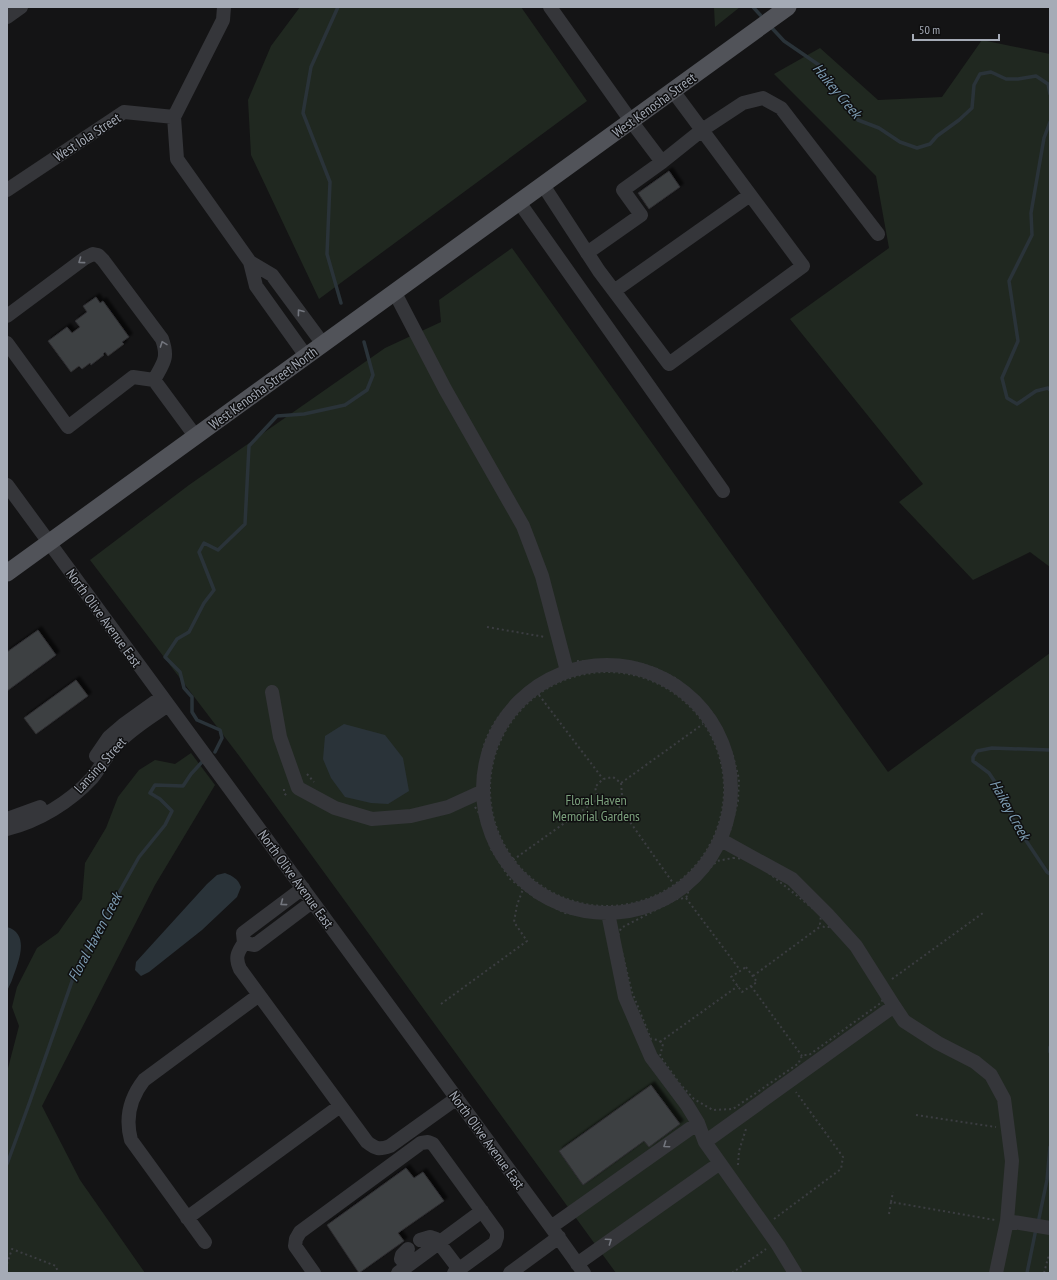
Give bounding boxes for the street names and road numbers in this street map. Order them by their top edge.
street label: West Kenosha Street [609,69,699,141]
street label: West Iola Street [50,109,124,165]
street label: West Kenosha Street North [205,343,321,433]
street label: North Olive Avenue East [62,565,146,671]
street label: Lansing Street [70,733,130,797]
street label: North Olive Avenue East [254,826,338,932]
street label: North Olive Avenue East [445,1087,529,1193]

